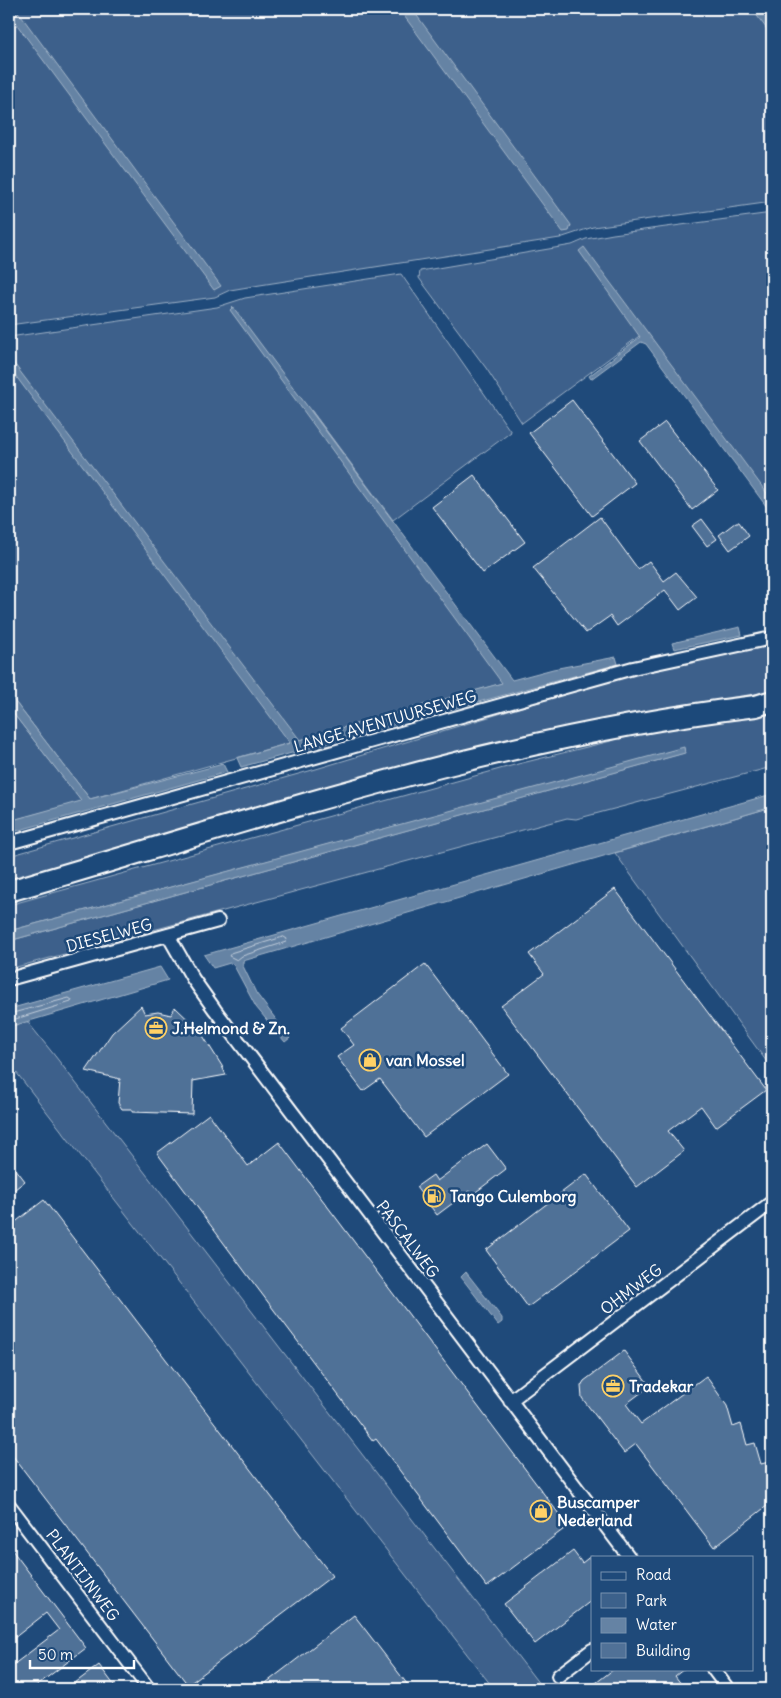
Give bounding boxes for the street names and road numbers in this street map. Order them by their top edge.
street label: LANGE AVENTUURSEWEG [291,685,479,757]
street label: DIESELWEG [64,914,154,956]
street label: PASCALWEG [372,1196,444,1282]
street label: OHMWEG [596,1259,666,1319]
street label: PLANTIJNWEG [42,1525,124,1625]

